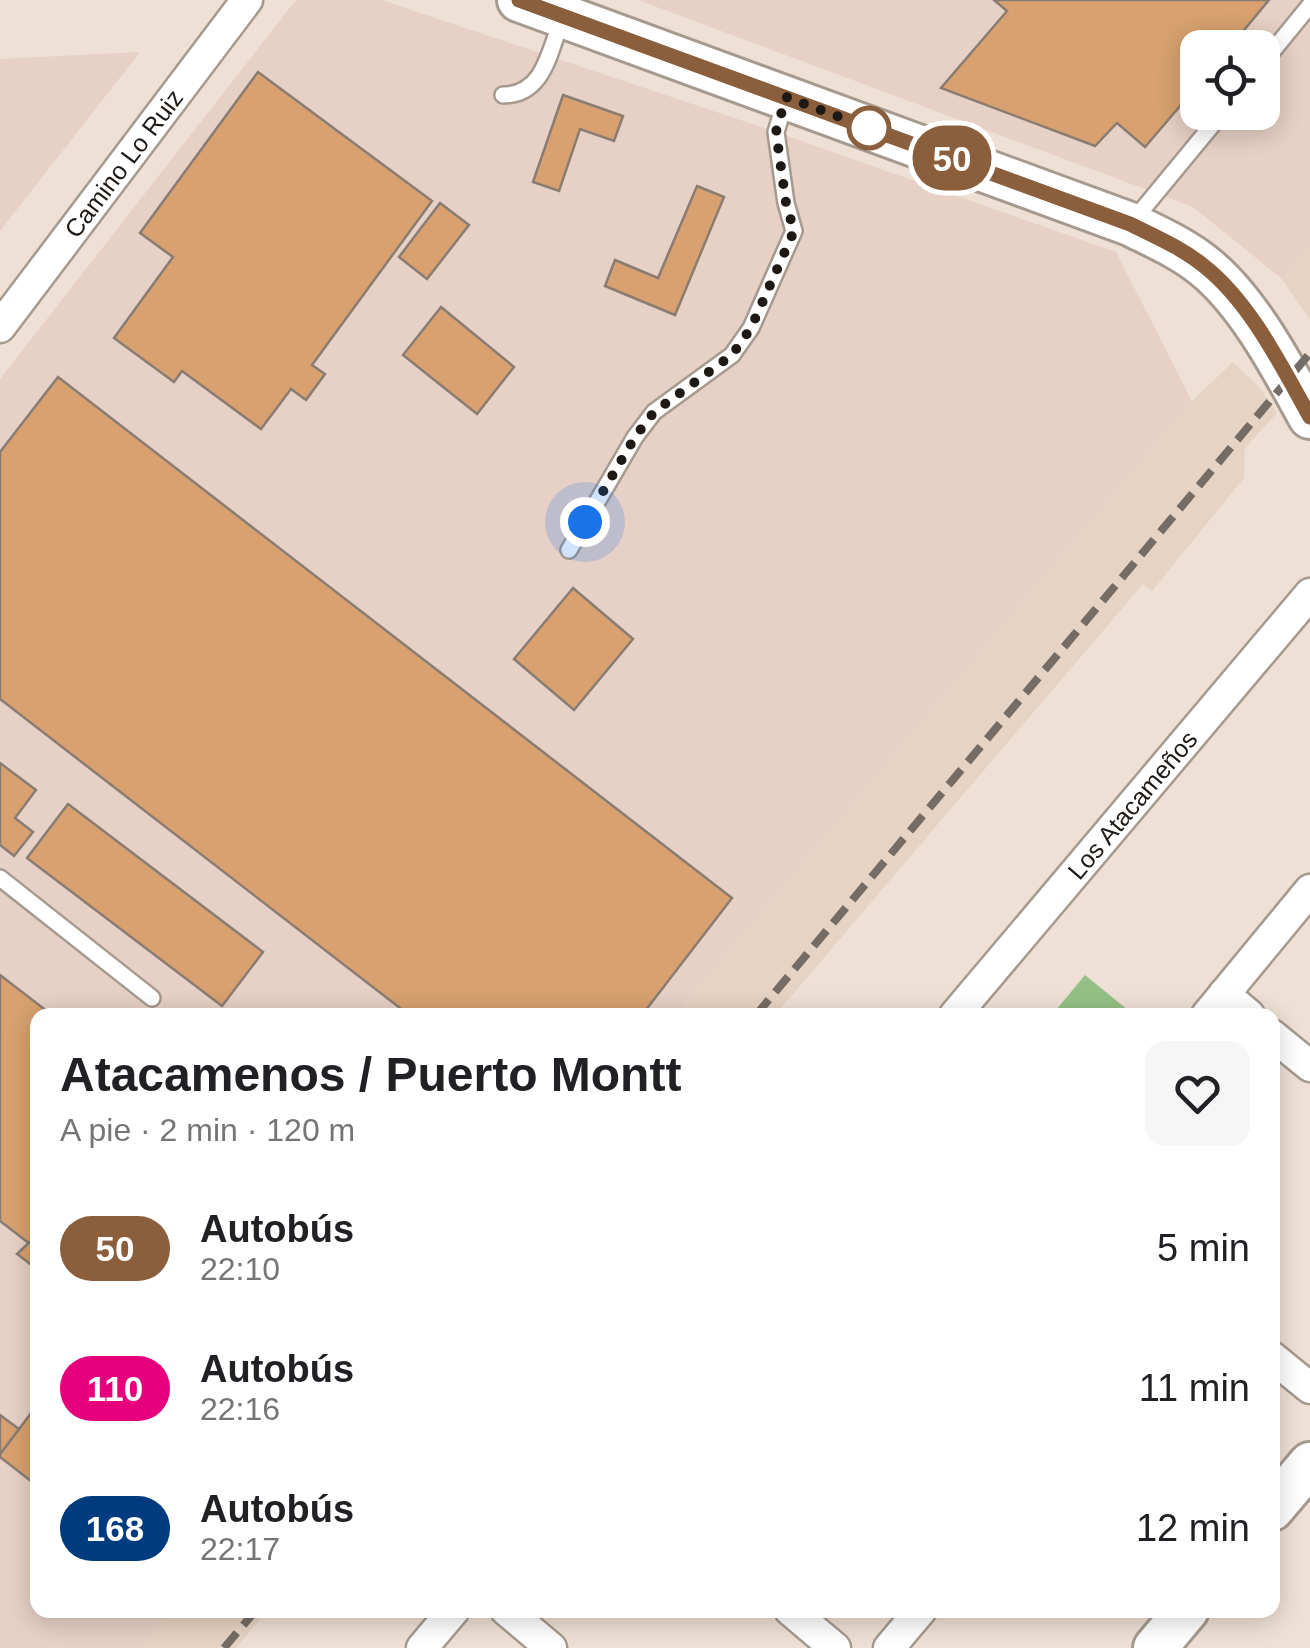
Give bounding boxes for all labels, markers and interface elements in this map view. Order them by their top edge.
map controls [1180,30,1280,130]
button: locate [1180,30,1280,130]
street label: Camino Lo Ruiz [59,84,188,243]
unlabelled marker [848,107,890,149]
line badge: 50 [907,126,997,190]
text: 50 [933,139,971,178]
your location [560,497,610,547]
street label: Los Atacameños [1062,725,1203,884]
button: heart [1145,1041,1250,1146]
text: Atacamenos / Puerto Montt [60,1048,681,1101]
text: A pie · 2 min · 120 m [60,1112,355,1148]
text: Autobús [200,1208,354,1250]
text: 5 min [1157,1227,1250,1269]
text: 50 [96,1229,134,1268]
text: 22:10 [200,1251,280,1287]
text: Autobús [200,1348,354,1390]
text: 11 min [1139,1367,1250,1409]
text: 110 [87,1369,143,1408]
text: 22:16 [200,1391,280,1427]
text: Autobús [200,1488,354,1530]
text: 12 min [1136,1507,1250,1549]
text: 168 [86,1509,144,1548]
text: 22:17 [200,1531,280,1567]

